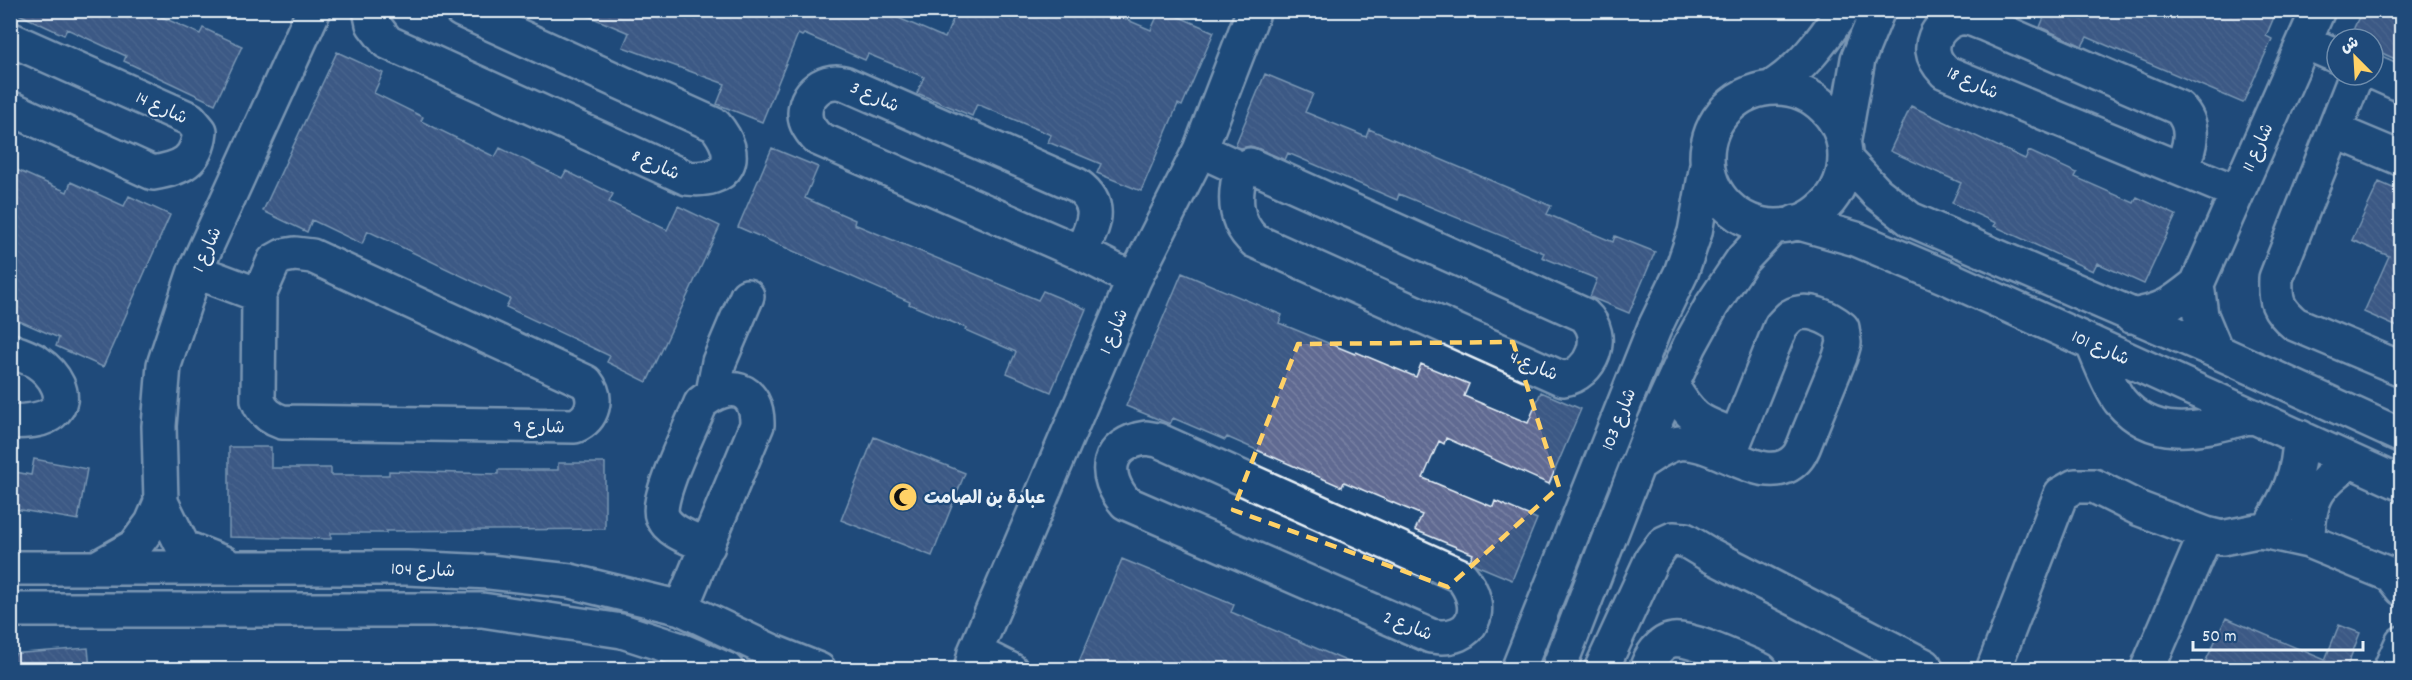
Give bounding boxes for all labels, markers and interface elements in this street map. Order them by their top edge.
north arrow [2325,27,2385,87]
text: ش [2337,31,2363,60]
street label: شارع 18 [1942,61,2002,107]
street label: شارع 3 [846,76,902,120]
street label: شارع 14 [131,86,191,132]
street label: شارع 11 [2237,120,2281,176]
street label: شارع 8 [627,145,683,188]
street label: شارع 1 [187,223,229,277]
street label: شارع 1 [1095,305,1136,359]
street label: شارع 101 [2067,326,2133,373]
street label: شارع 4 [1505,346,1561,389]
street label: شارع 103 [1597,385,1644,455]
street label: شارع 9 [513,416,565,441]
mosque icon: عبادة بن الصامت [887,481,919,513]
place label: عبادة بن الصامت [924,487,1046,512]
street label: شارع 104 [390,558,455,585]
street label: شارع 2 [1379,606,1435,648]
scale bar [2193,614,2362,652]
text: 50 m [2202,625,2237,650]

